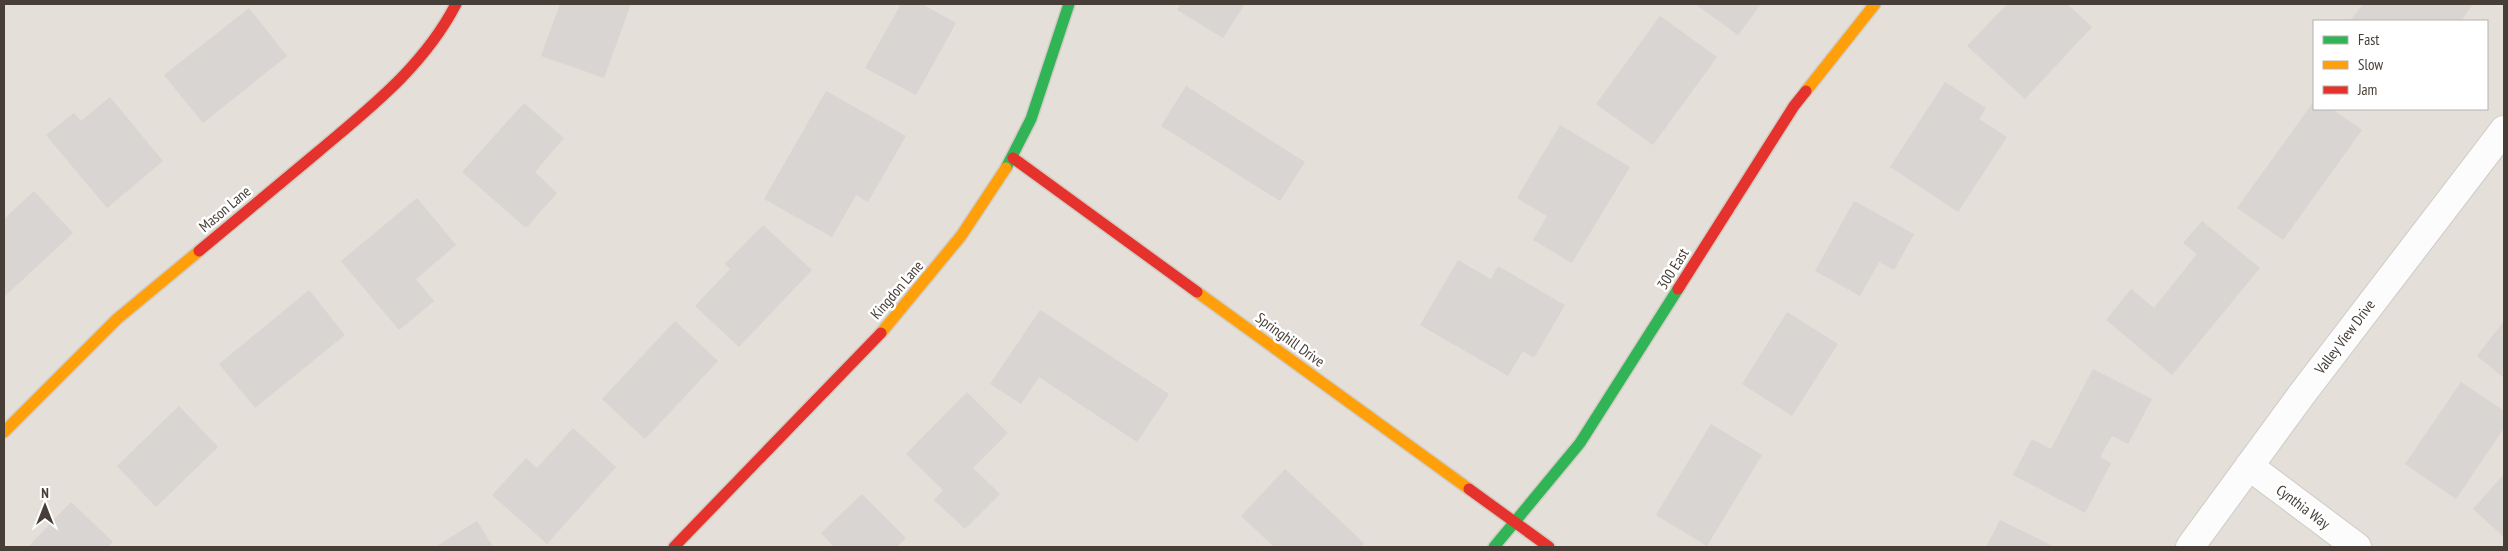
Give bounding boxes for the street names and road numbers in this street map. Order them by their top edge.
street label: Mason Lane [195,182,254,236]
street label: 300 East [1653,245,1693,293]
street label: Kingdon Lane [866,257,927,323]
street label: Valley View Drive [2310,296,2379,379]
street label: Springhill Drive [1252,308,1329,371]
street label: Cynthia Way [2273,480,2334,533]

